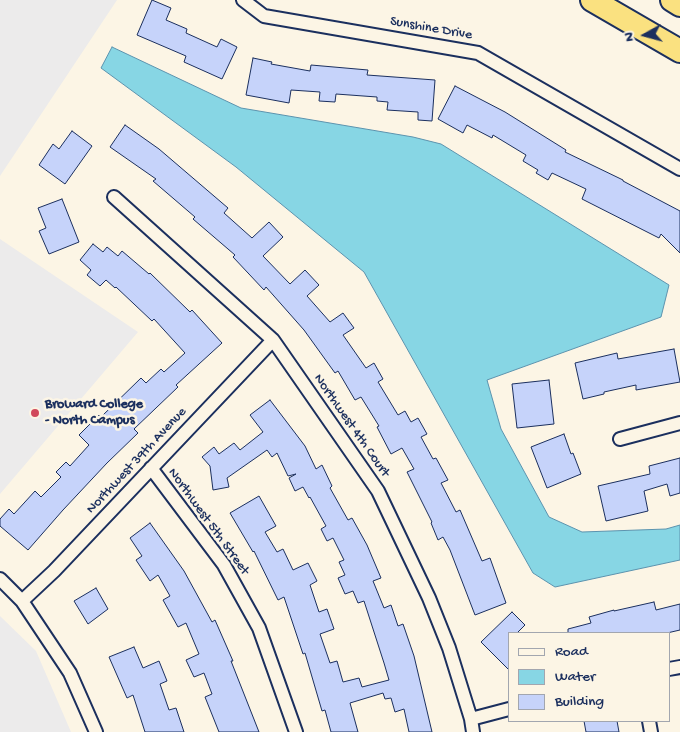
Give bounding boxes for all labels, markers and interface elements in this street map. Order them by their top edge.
north arrow [620,10,670,60]
street label: Sunshine Drive [389,14,473,44]
text: N [621,31,639,42]
street label: Northwest 4th Court [309,371,393,481]
place label: Broward College - North Campus [45,397,143,430]
street label: Northwest 39th Avenue [83,404,191,518]
marker: Broward College - North Campus [29,407,41,419]
street label: Northwest 5th Street [164,465,252,579]
legend [508,632,670,722]
text: Road [555,643,588,661]
text: Water [555,668,595,686]
text: Building [555,693,604,711]

